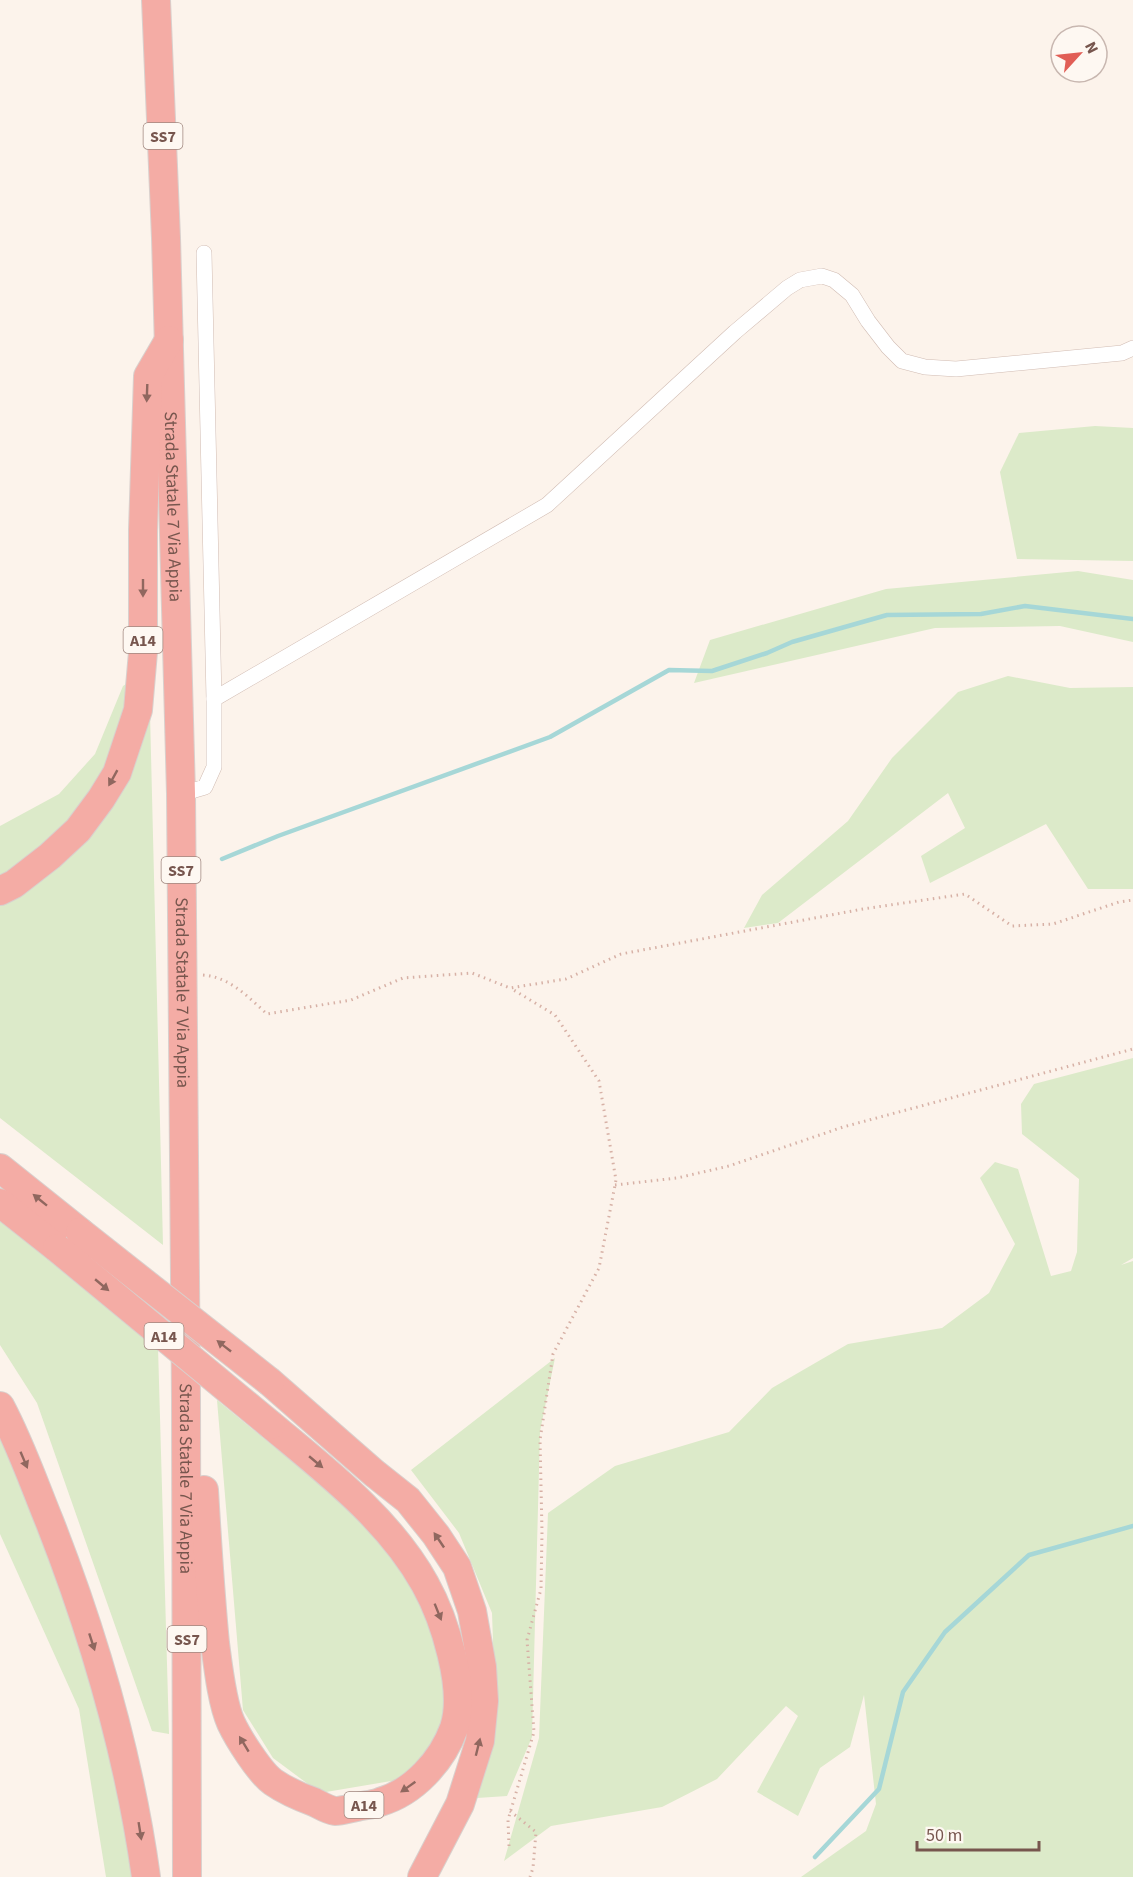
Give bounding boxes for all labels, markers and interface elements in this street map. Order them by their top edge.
north arrow [1049,24,1109,84]
text: N [1079,38,1104,57]
road number: SS7 [144,123,182,149]
one-way arrow [142,383,152,402]
street label: Strada Statale 7 Via Appia [158,411,188,602]
one-way arrow [138,578,148,597]
road number: A14 [124,627,162,653]
one-way arrow [108,770,118,787]
road number: SS7 [162,857,201,883]
street label: Strada Statale 7 Via Appia [169,897,195,1088]
one-way arrow [32,1194,48,1207]
one-way arrow [94,1279,110,1292]
road number: A14 [144,1323,184,1349]
one-way arrow [216,1340,232,1353]
street label: Strada Statale 7 Via Appia [173,1383,198,1574]
one-way arrow [19,1451,28,1468]
one-way arrow [308,1456,324,1469]
one-way arrow [434,1532,445,1548]
one-way arrow [433,1603,443,1621]
road number: SS7 [168,1626,207,1652]
one-way arrow [88,1633,98,1651]
one-way arrow [238,1736,249,1752]
one-way arrow [473,1737,483,1756]
one-way arrow [401,1781,417,1793]
road number: A14 [344,1792,384,1818]
scale bar [917,1814,1038,1852]
one-way arrow [135,1822,144,1841]
text: 50 m [926,1823,962,1848]

